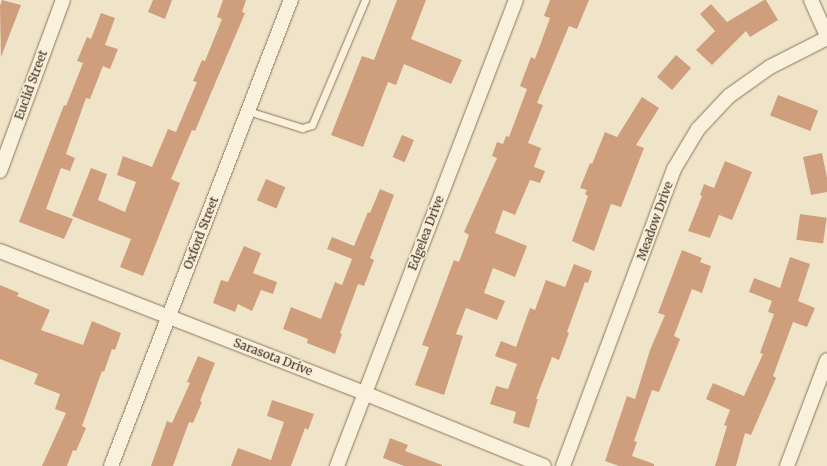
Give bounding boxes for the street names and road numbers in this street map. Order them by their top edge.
street label: Euclid Street [12,48,50,122]
street label: Meadow Drive [634,180,676,262]
street label: Edgelea Drive [405,194,447,272]
street label: Oxford Street [181,195,221,271]
street label: Sarasota Drive [231,335,315,379]

